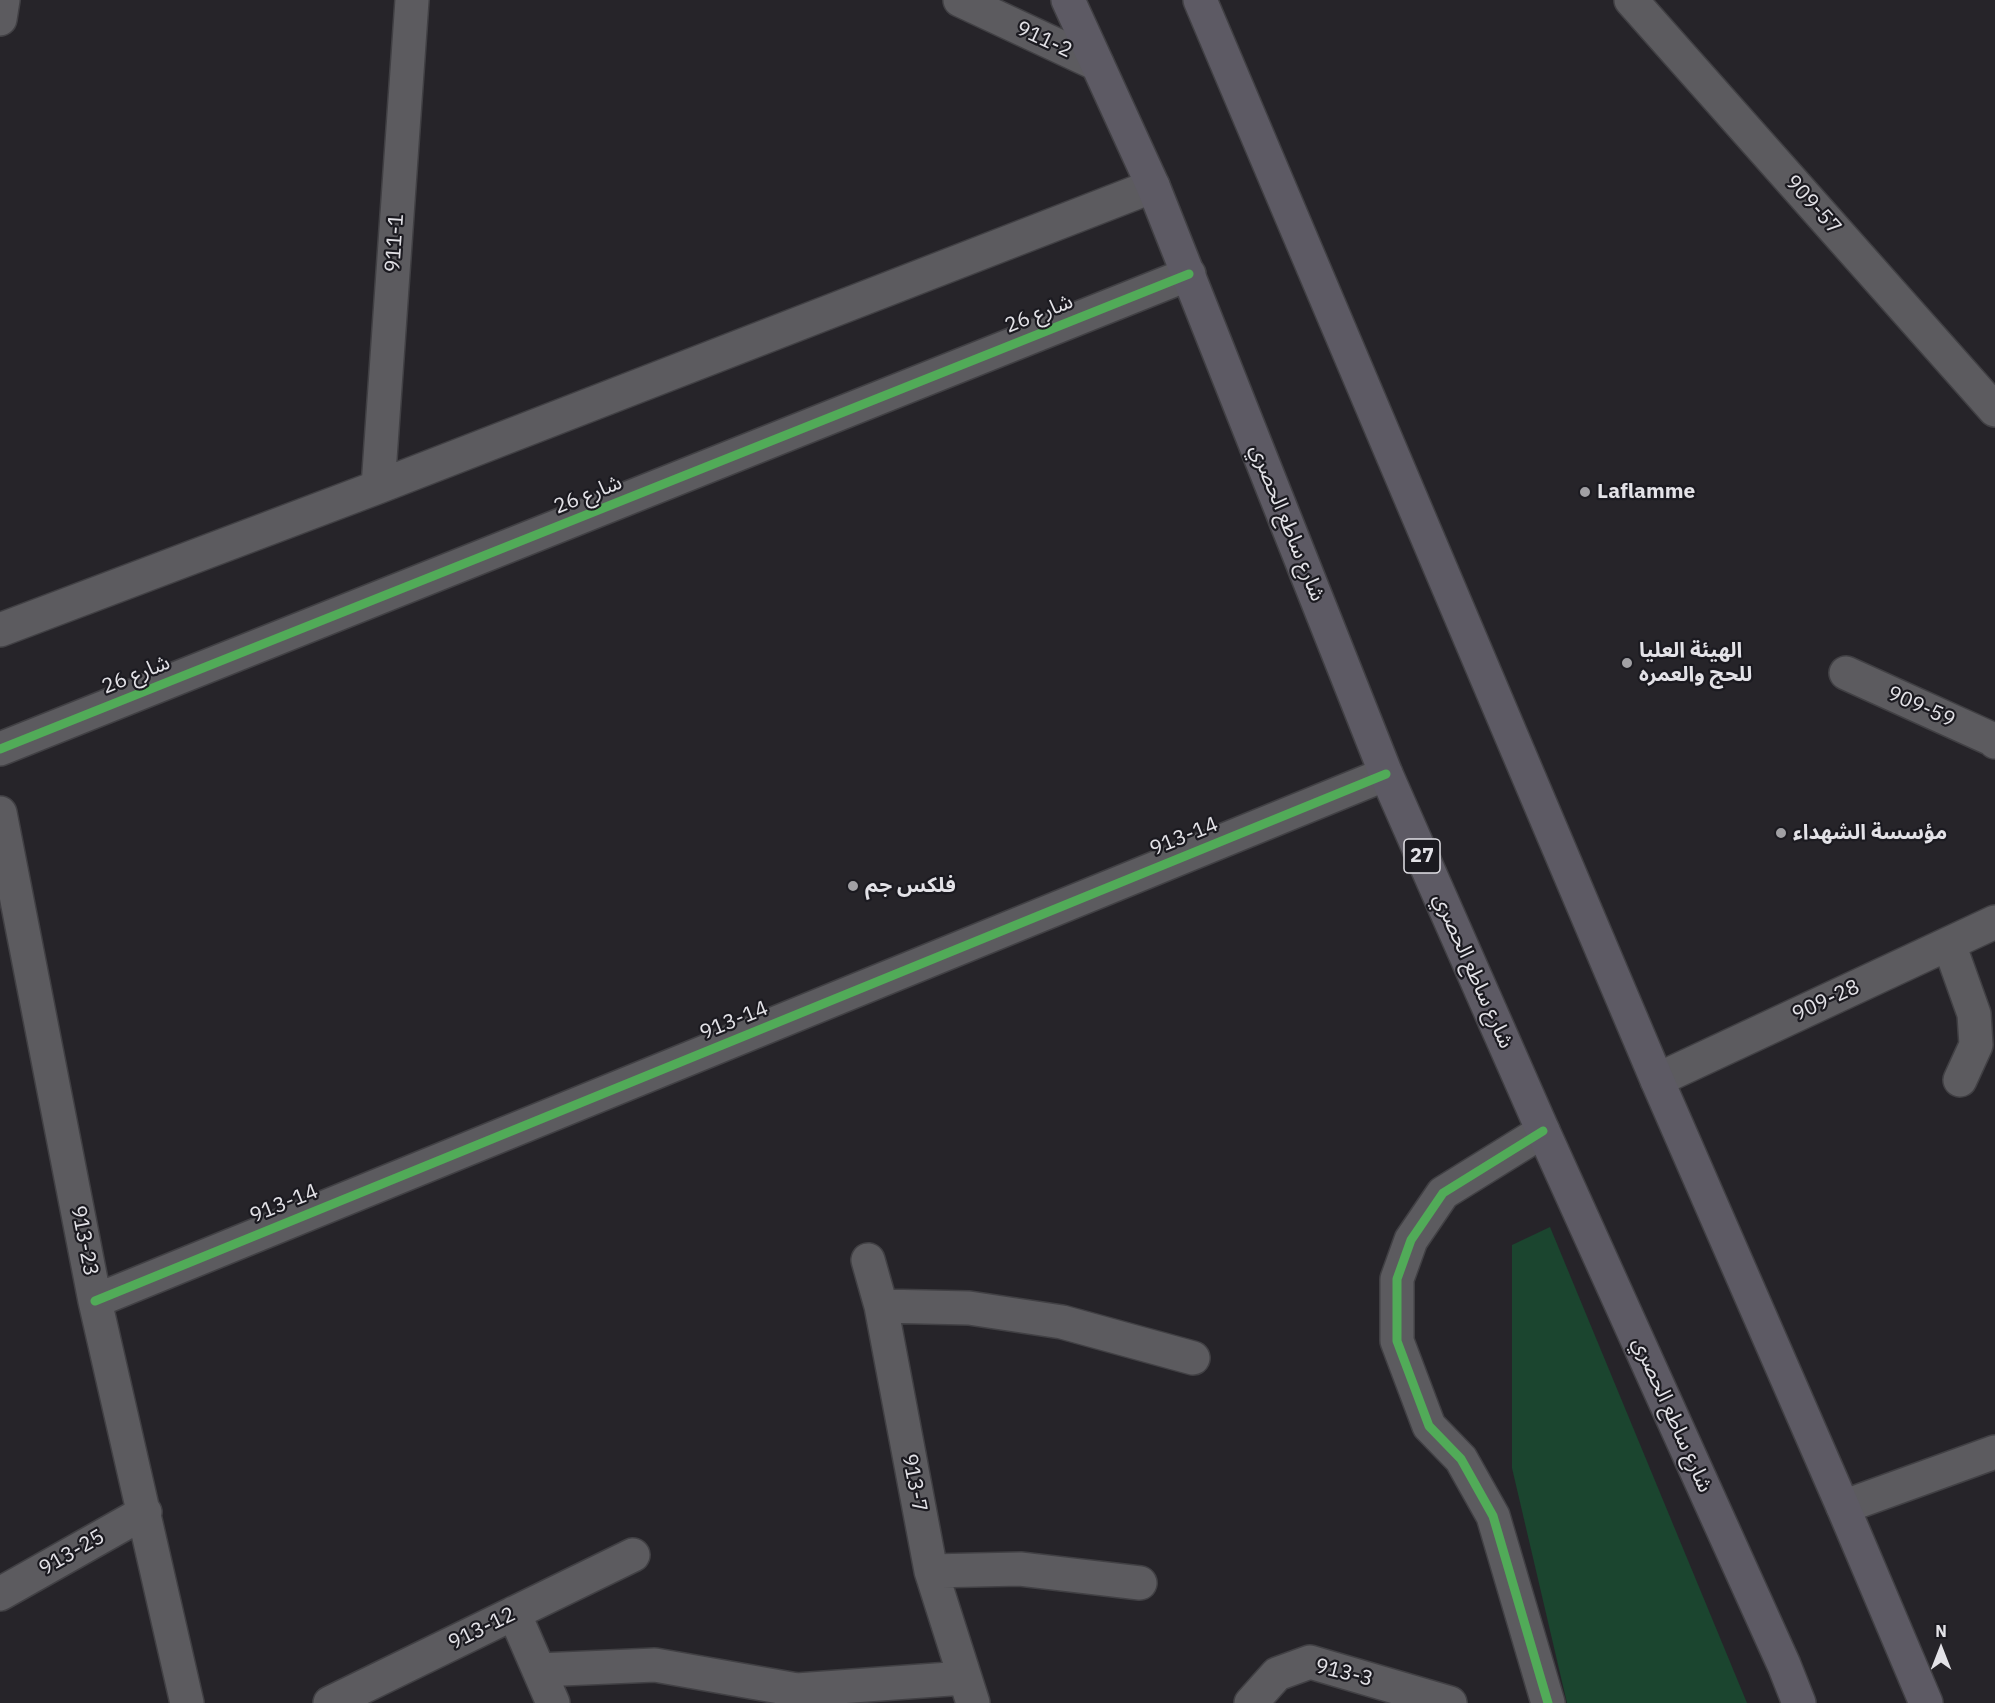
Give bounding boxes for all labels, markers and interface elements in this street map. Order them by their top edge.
street label: 911-2 [1012,16,1076,64]
street label: 909-57 [1780,170,1846,240]
street label: 911-1 [380,213,410,273]
street label: شارع 26 [1001,289,1077,339]
street label: شارع ساطع الحصري [1244,441,1330,605]
street label: شارع 26 [550,470,626,520]
place label: Laflamme [1597,479,1695,505]
marker: Laflamme [1578,485,1592,499]
place label: الهيئة العليا للحج والعمره [1639,638,1752,688]
street label: شارع 26 [98,650,174,700]
marker: الهيئة العليا للحج والعمره [1620,656,1634,670]
street label: 909-59 [1883,681,1959,733]
street label: 913-14 [1146,812,1222,862]
place label: مؤسسة الشهداء [1793,820,1947,846]
marker: مؤسسة الشهداء [1774,826,1788,840]
road number: 27 [1404,839,1440,873]
place label: فلكس جم [865,873,956,899]
marker: فلكس جم [846,879,860,893]
street label: شارع ساطع الحصري [1428,890,1518,1052]
street label: 909-28 [1788,974,1864,1028]
street label: 913-14 [696,996,772,1046]
street label: 913-14 [246,1179,322,1229]
street label: 913-23 [65,1204,103,1278]
street label: شارع ساطع الحصري [1627,1334,1717,1496]
street label: 913-7 [896,1452,932,1514]
street label: 913-25 [35,1524,109,1582]
street label: 913-12 [444,1602,520,1656]
north arrow [1911,1619,1971,1679]
text: N [1935,1621,1947,1641]
street label: 913-3 [1312,1654,1376,1692]

